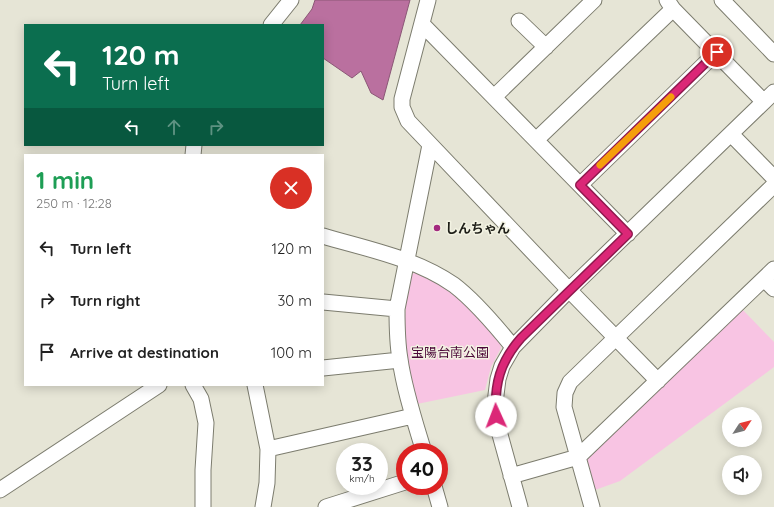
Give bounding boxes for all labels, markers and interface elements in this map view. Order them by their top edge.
pin [700,35,734,69]
text: 120 m [102,37,180,72]
icon: left [36,40,88,92]
icon: arrive [706,41,728,63]
text: Turn left [102,72,170,95]
icon: left [121,116,143,138]
icon: ahead [163,116,185,138]
icon: right [205,116,227,138]
text: 1 min [36,165,94,195]
button: close [270,167,312,209]
text: 250 m · 12:28 [36,195,112,211]
place label: しんちゃん [445,220,510,236]
marker: しんちゃん [432,223,442,233]
icon: left [36,237,58,259]
text: Turn left [70,239,132,258]
text: 120 m [271,239,312,258]
icon: right [36,289,58,311]
text: Turn right [70,291,141,310]
text: 30 m [277,291,312,310]
icon: arrive [36,341,58,363]
text: Arrive at destination [70,343,219,362]
text: 100 m [271,343,312,362]
park label: 宝陽台南公園 [411,344,489,360]
position arrow [475,395,517,437]
north arrow [722,407,762,447]
map controls [722,407,762,495]
speed limit sign: 40 [396,443,448,495]
text: 33 [351,451,373,476]
button: sound [722,455,762,495]
text: km/h [349,472,375,485]

